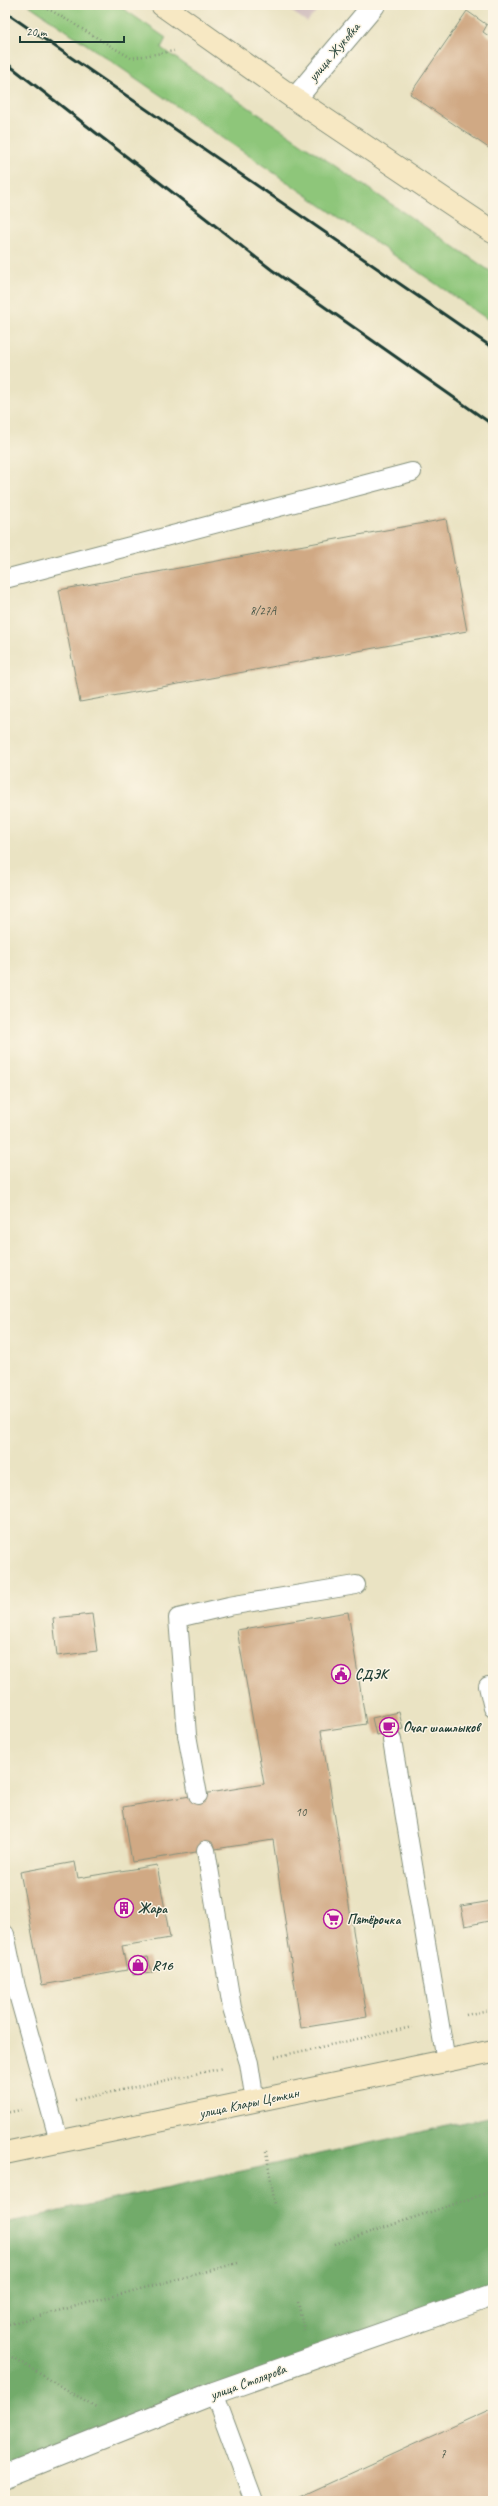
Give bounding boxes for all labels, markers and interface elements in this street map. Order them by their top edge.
scale bar [20,18,124,44]
street label: улица Жуковка [304,18,364,86]
text: 20 m [26,24,48,40]
house number: 8/27А [250,603,277,619]
public building icon: СДЭК [330,1663,352,1685]
place label: СДЭК [355,1666,390,1683]
cafe icon: Очаг шашлыков [378,1716,400,1738]
place label: Очаг шашлыков [403,1719,482,1736]
house number: 10 [296,1804,308,1820]
building icon: Жара [113,1897,135,1919]
place label: Жара [138,1900,168,1917]
supermarket icon: Пятёрочка [322,1908,344,1930]
place label: Пятёрочка [347,1911,401,1928]
shop icon: R16 [127,1954,149,1976]
place label: R16 [152,1957,174,1974]
street label: улица Клары Цеткин [197,2084,302,2122]
street label: улица Столярова [207,2360,289,2404]
house number: 7 [440,2446,446,2462]

